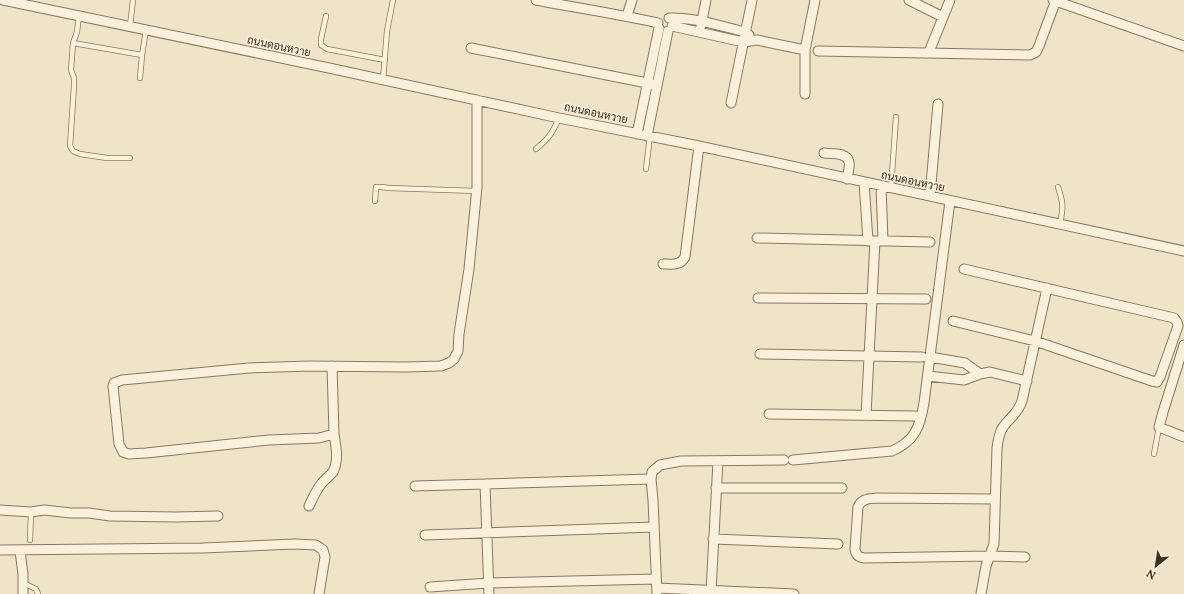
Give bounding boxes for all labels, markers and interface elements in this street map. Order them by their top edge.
street label: ถนนดอนหวาย [246,32,312,60]
street label: ถนนดอนหวาย [563,99,629,127]
street label: ถนนดอนหวาย [880,167,946,195]
north arrow [1136,546,1176,586]
text: N [1143,566,1158,583]

